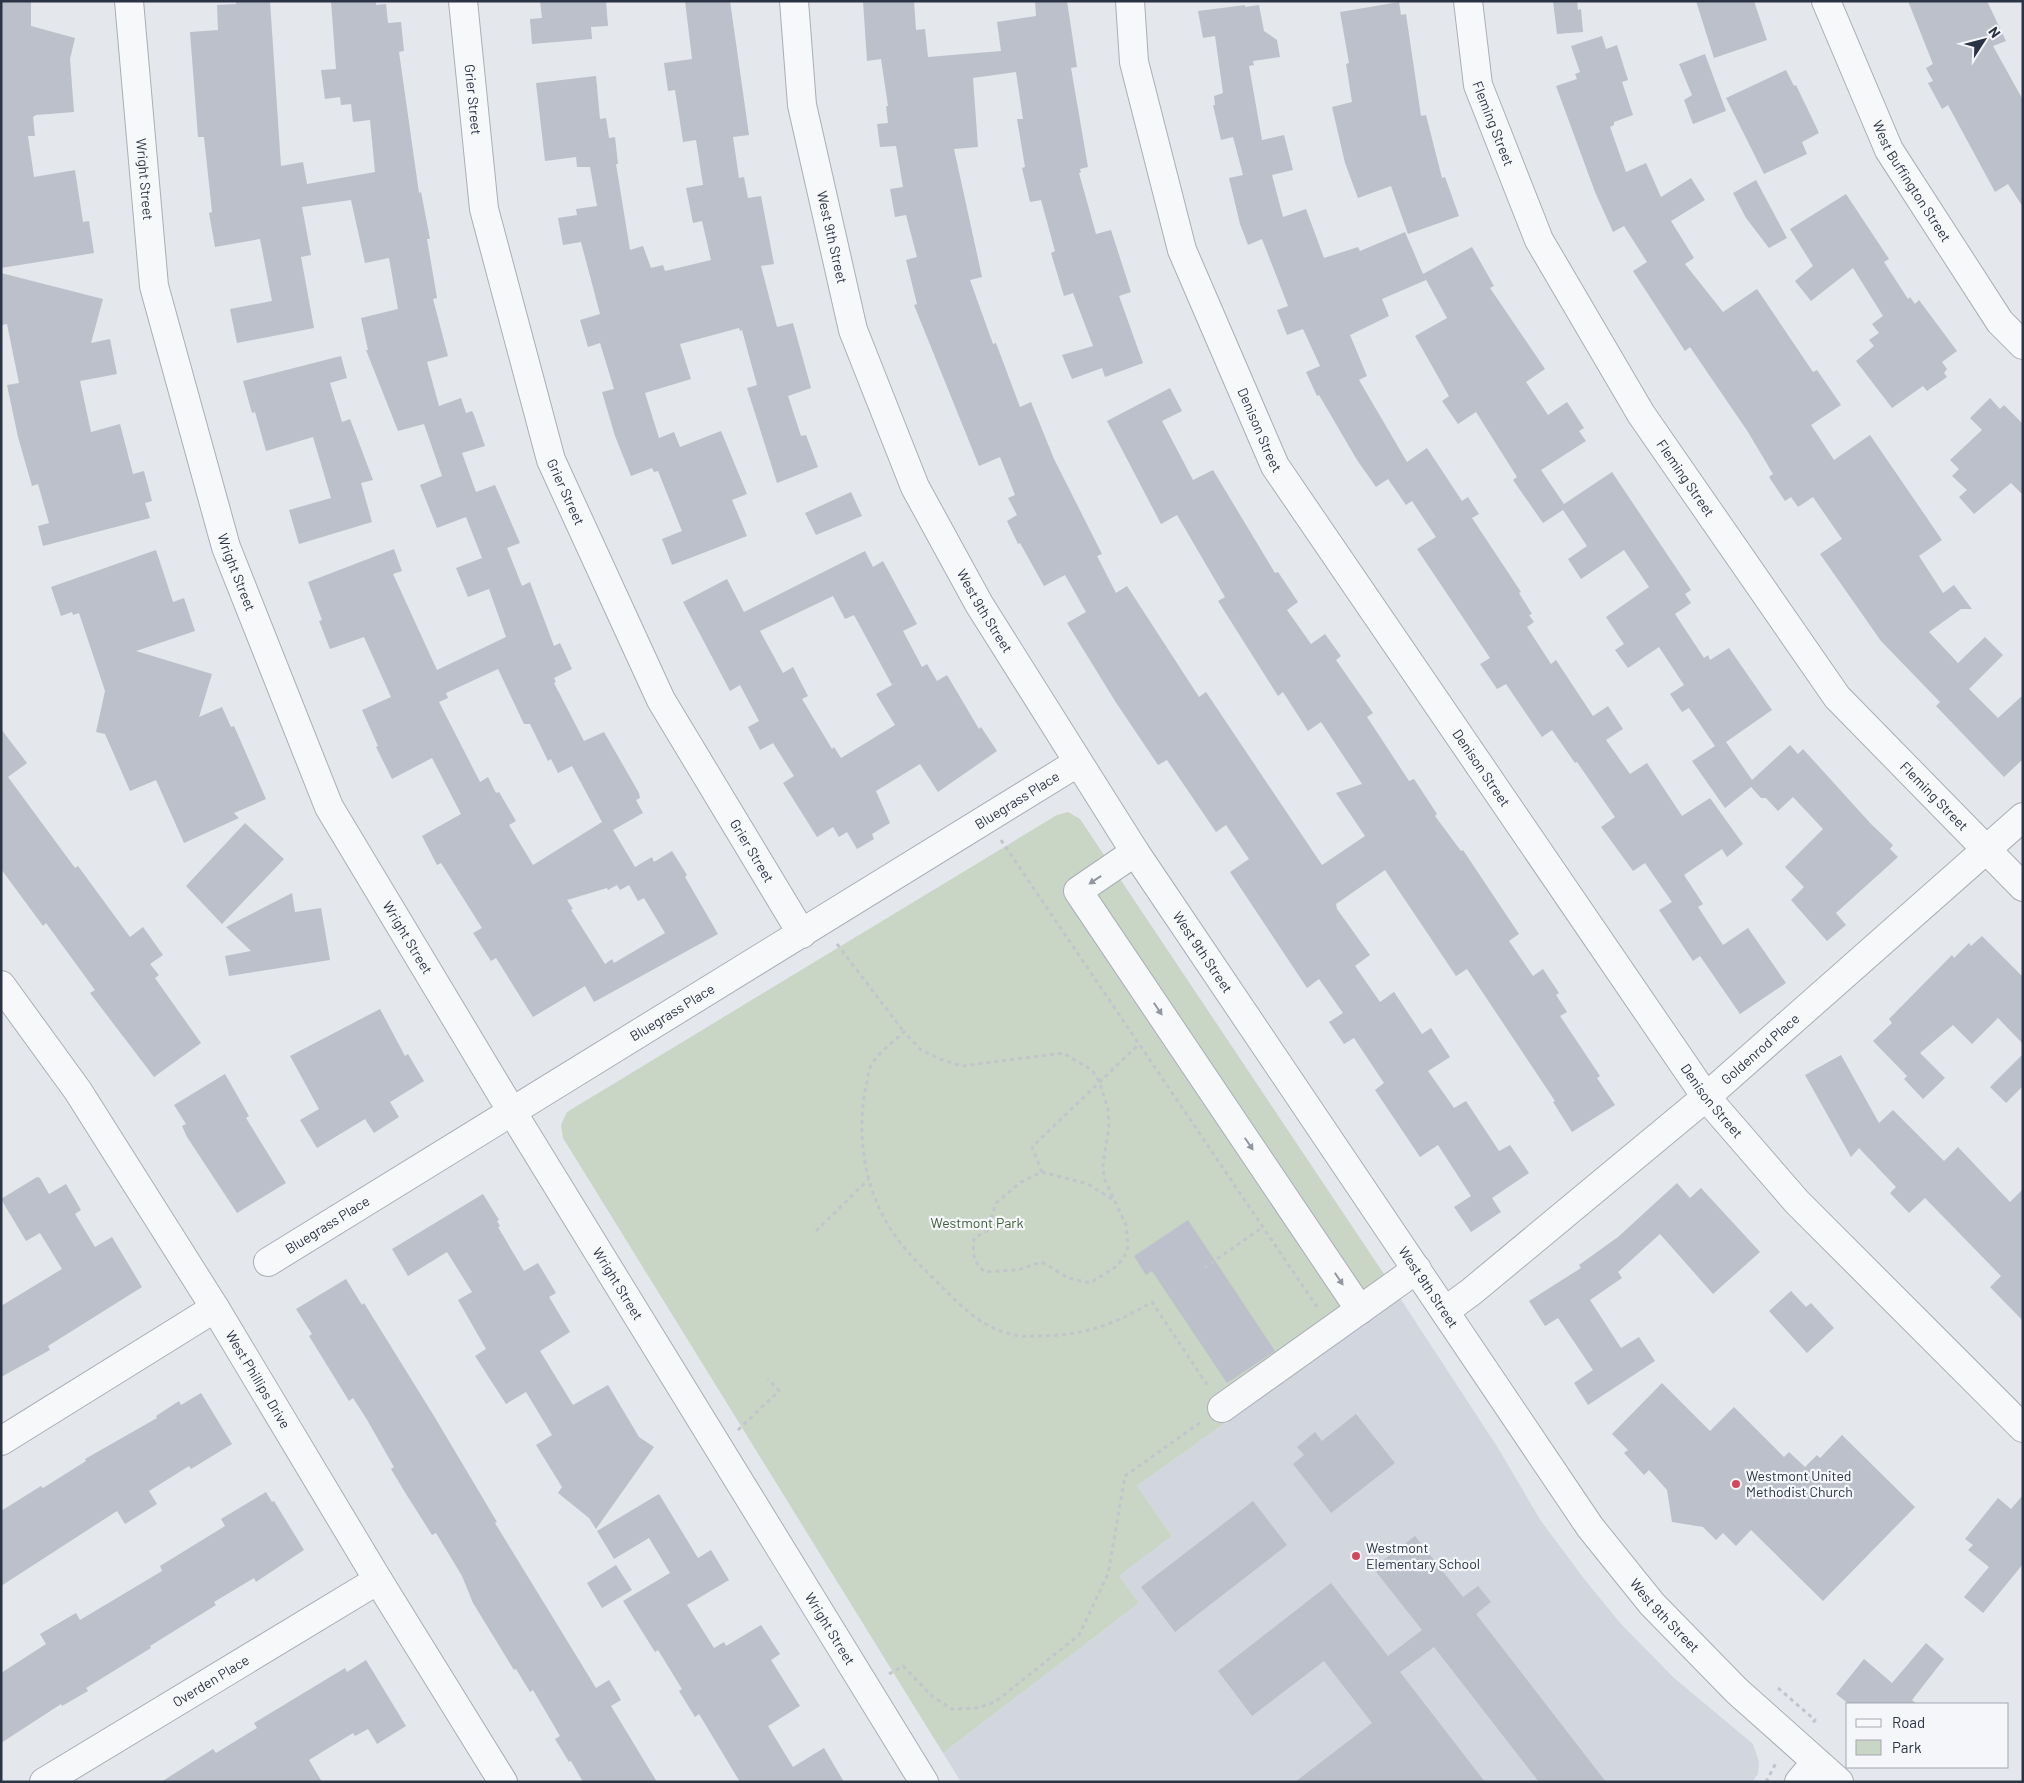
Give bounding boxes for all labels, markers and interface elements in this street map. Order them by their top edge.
north arrow [1959,15,2009,65]
text: N [1985,23,2005,41]
street label: Grier Street [461,63,485,136]
street label: Fleming Street [1469,78,1518,168]
street label: West Buffington Street [1869,118,1955,245]
street label: Wright Street [133,138,157,221]
street label: West 9th Street [814,189,851,285]
street label: Denison Street [1234,385,1286,475]
street label: Fleming Street [1653,436,1718,520]
street label: Grier Street [544,456,589,528]
street label: Wright Street [215,531,259,613]
street label: West 9th Street [954,566,1017,656]
street label: Denison Street [1449,726,1514,810]
street label: Fleming Street [1897,758,1972,834]
street label: Bluegrass Place [972,767,1062,832]
street label: Grier Street [727,816,778,885]
one-way arrow [1088,875,1102,885]
street label: Wright Street [380,898,436,977]
street label: West 9th Street [1169,908,1236,996]
street label: Bluegrass Place [626,980,717,1044]
one-way arrow [1153,1003,1163,1016]
street label: Goldenrod Place [1717,1010,1803,1088]
street label: Denison Street [1678,1060,1747,1141]
one-way arrow [1244,1137,1253,1151]
street label: Bluegrass Place [282,1192,372,1257]
park label: Westmont Park [931,1214,1023,1231]
street label: West 9th Street [1395,1243,1462,1331]
street label: Wright Street [590,1244,647,1323]
one-way arrow [1334,1272,1344,1286]
street label: West Phillips Drive [222,1327,294,1431]
place label: Westmont United Methodist Church [1746,1467,1853,1500]
marker: Westmont United Methodist Church [1730,1478,1742,1490]
place label: Westmont Elementary School [1366,1539,1480,1572]
marker: Westmont Elementary School [1350,1550,1362,1562]
street label: West 9th Street [1627,1575,1703,1656]
street label: Wright Street [802,1589,859,1668]
street label: Overden Place [169,1651,252,1710]
legend [1846,1703,2009,1768]
text: Road [1892,1713,1925,1731]
text: Park [1892,1738,1922,1756]

